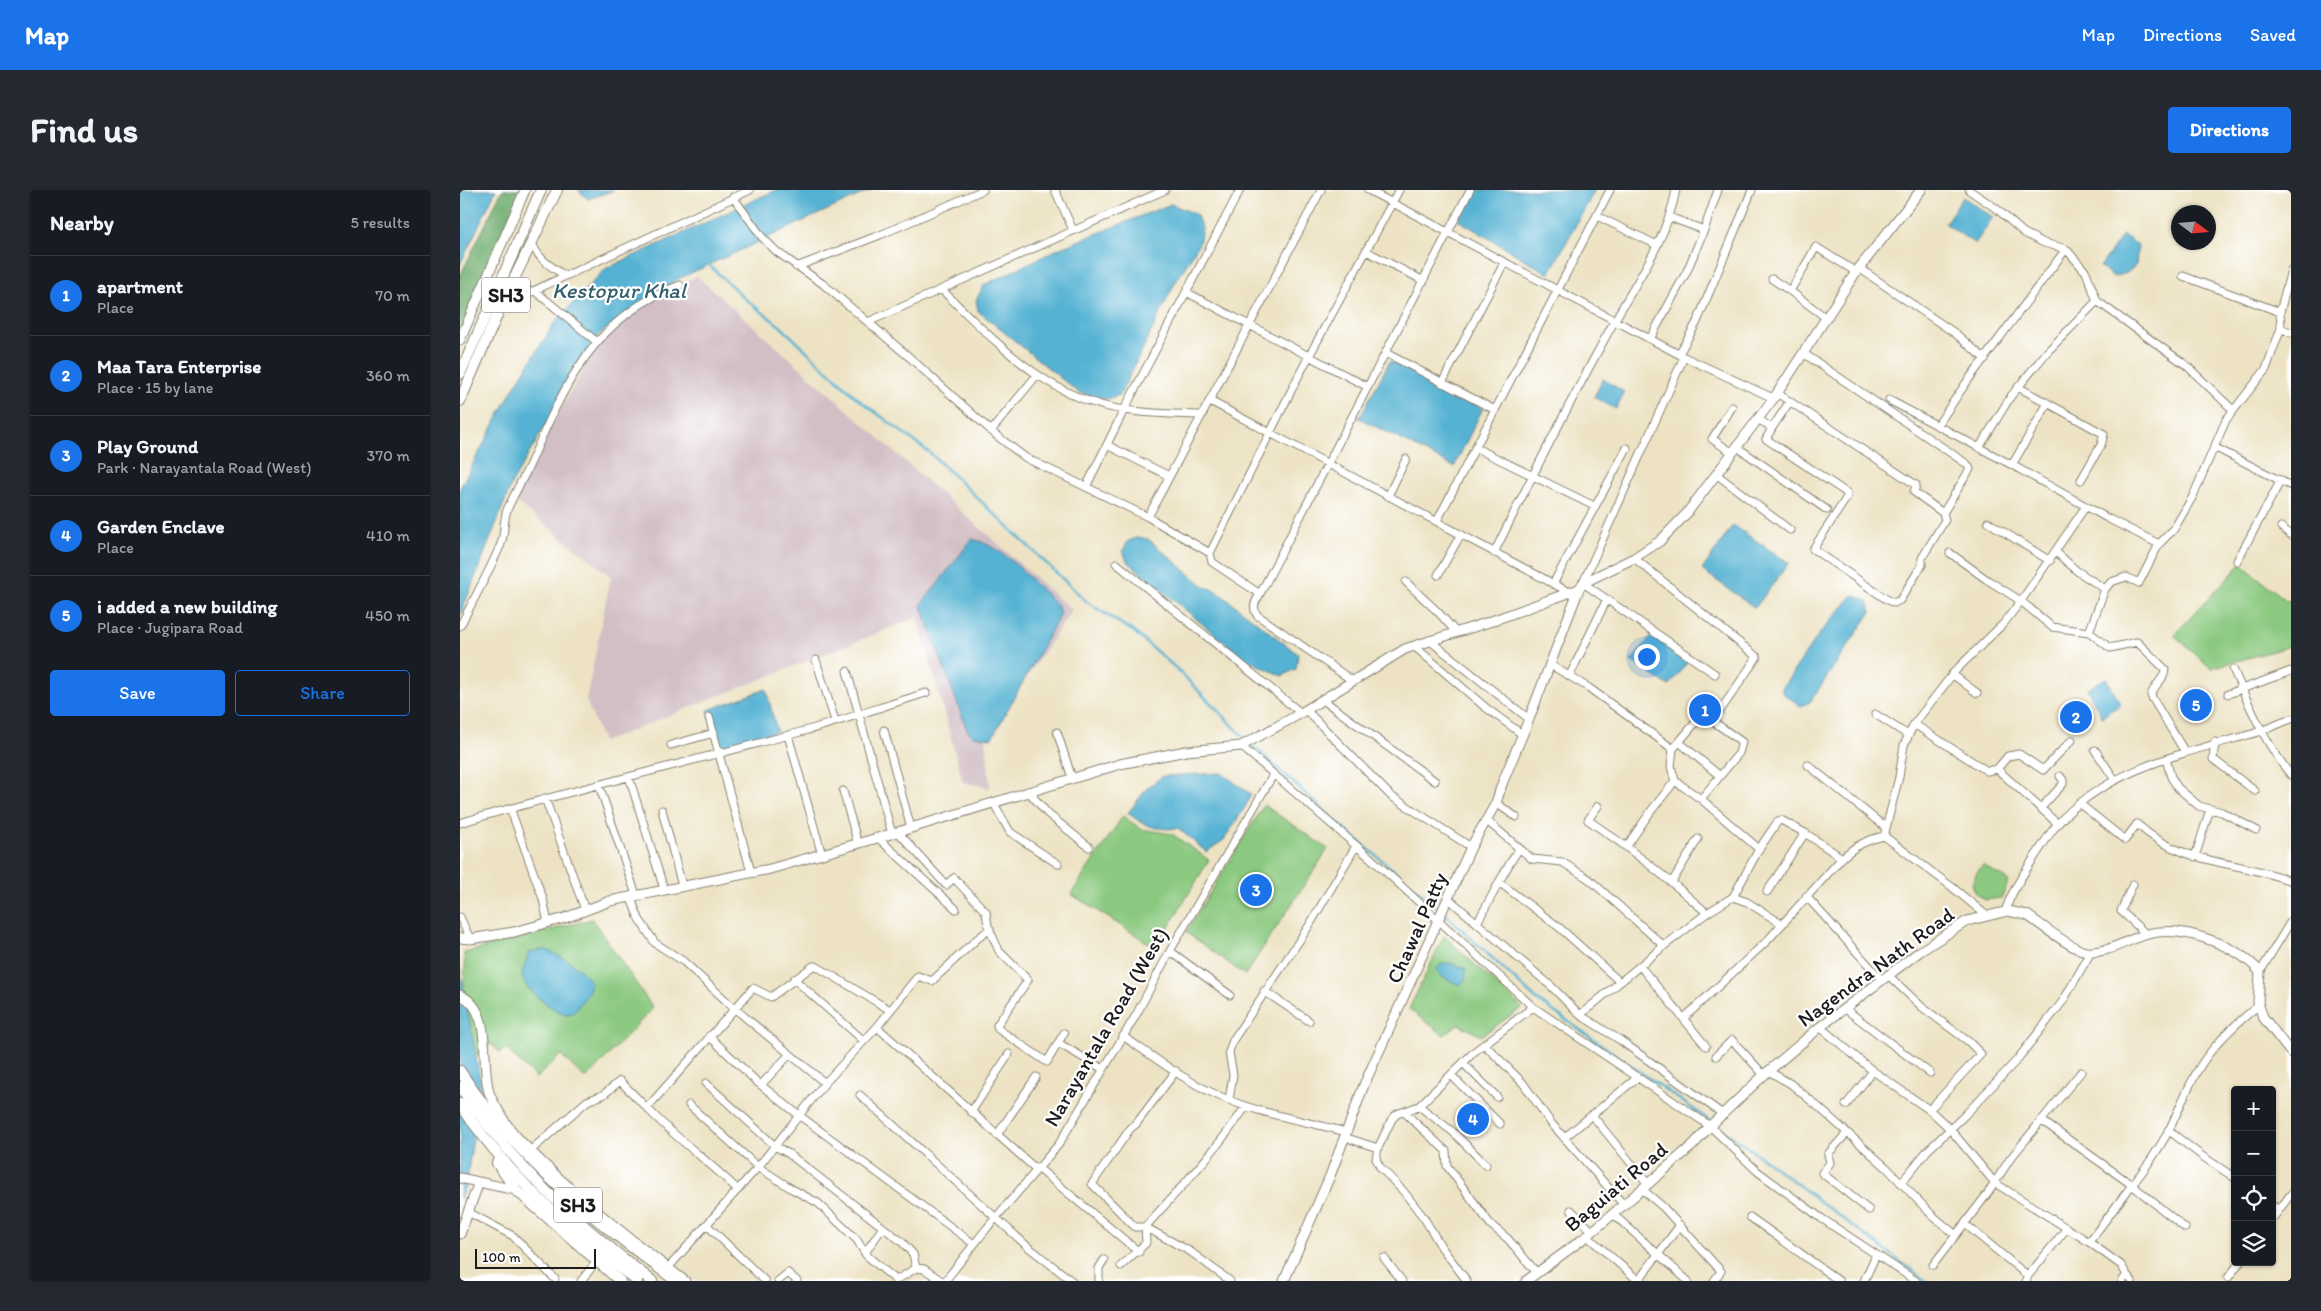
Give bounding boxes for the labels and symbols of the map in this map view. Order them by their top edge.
north arrow [2171,205,2216,250]
water label: Kestopur Khal [552,277,688,304]
road number: SH3 [482,278,530,312]
your location [1634,644,1660,670]
pin: 5 [2180,686,2212,724]
pin: 1 [1689,691,1721,729]
pin: 2 [2060,698,2092,736]
street label: Chawal Patty [1381,868,1452,987]
pin: 3 [1240,871,1272,909]
street label: Nagendra Nath Road [1793,901,1959,1032]
street label: Narayantala Road (West) [1038,923,1173,1131]
pin: 4 [1457,1100,1489,1138]
street label: Baguiati Road [1559,1136,1673,1237]
road number: SH3 [554,1188,602,1222]
scale bar [475,1246,596,1269]

